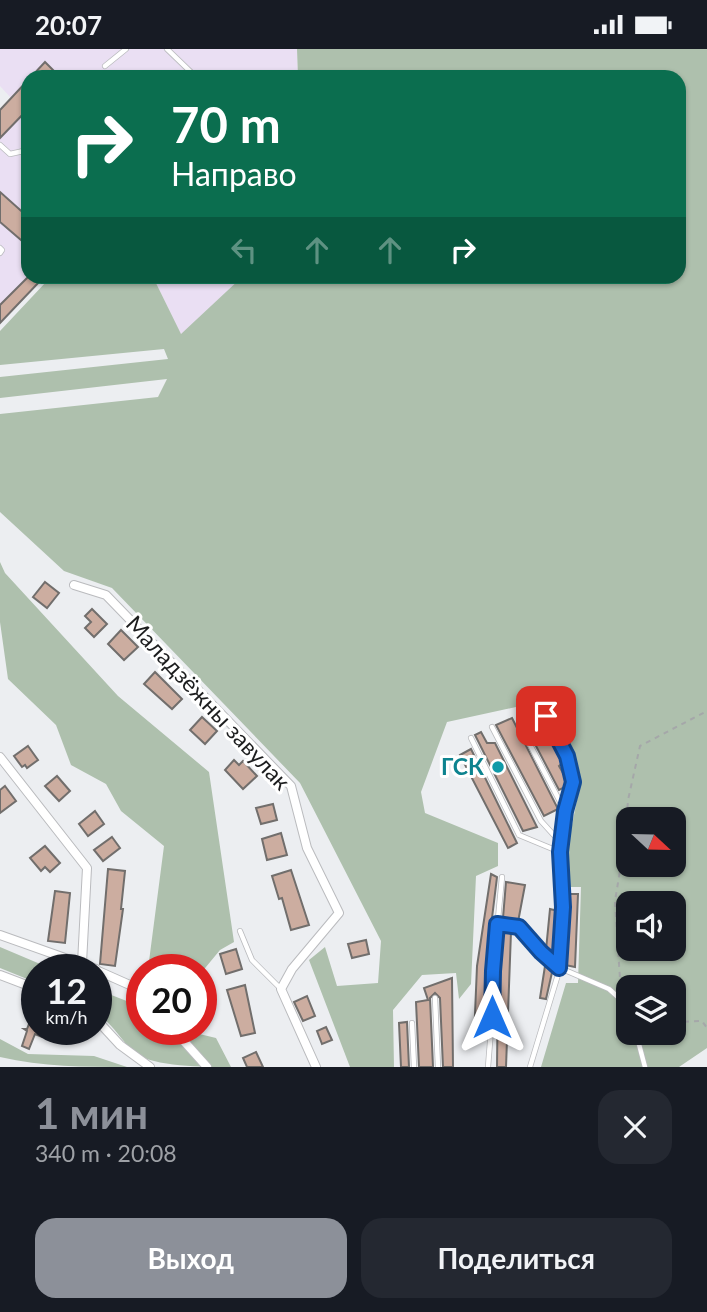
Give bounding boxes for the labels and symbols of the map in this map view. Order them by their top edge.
street label: Маладзёжны завулак [121,609,297,795]
pin [516,686,576,746]
place label: ГСК [441,752,484,780]
marker: ГСК [490,759,506,775]
north arrow [616,807,686,877]
speed limit sign: 20 [126,954,217,1045]
position arrow [455,980,529,1054]

